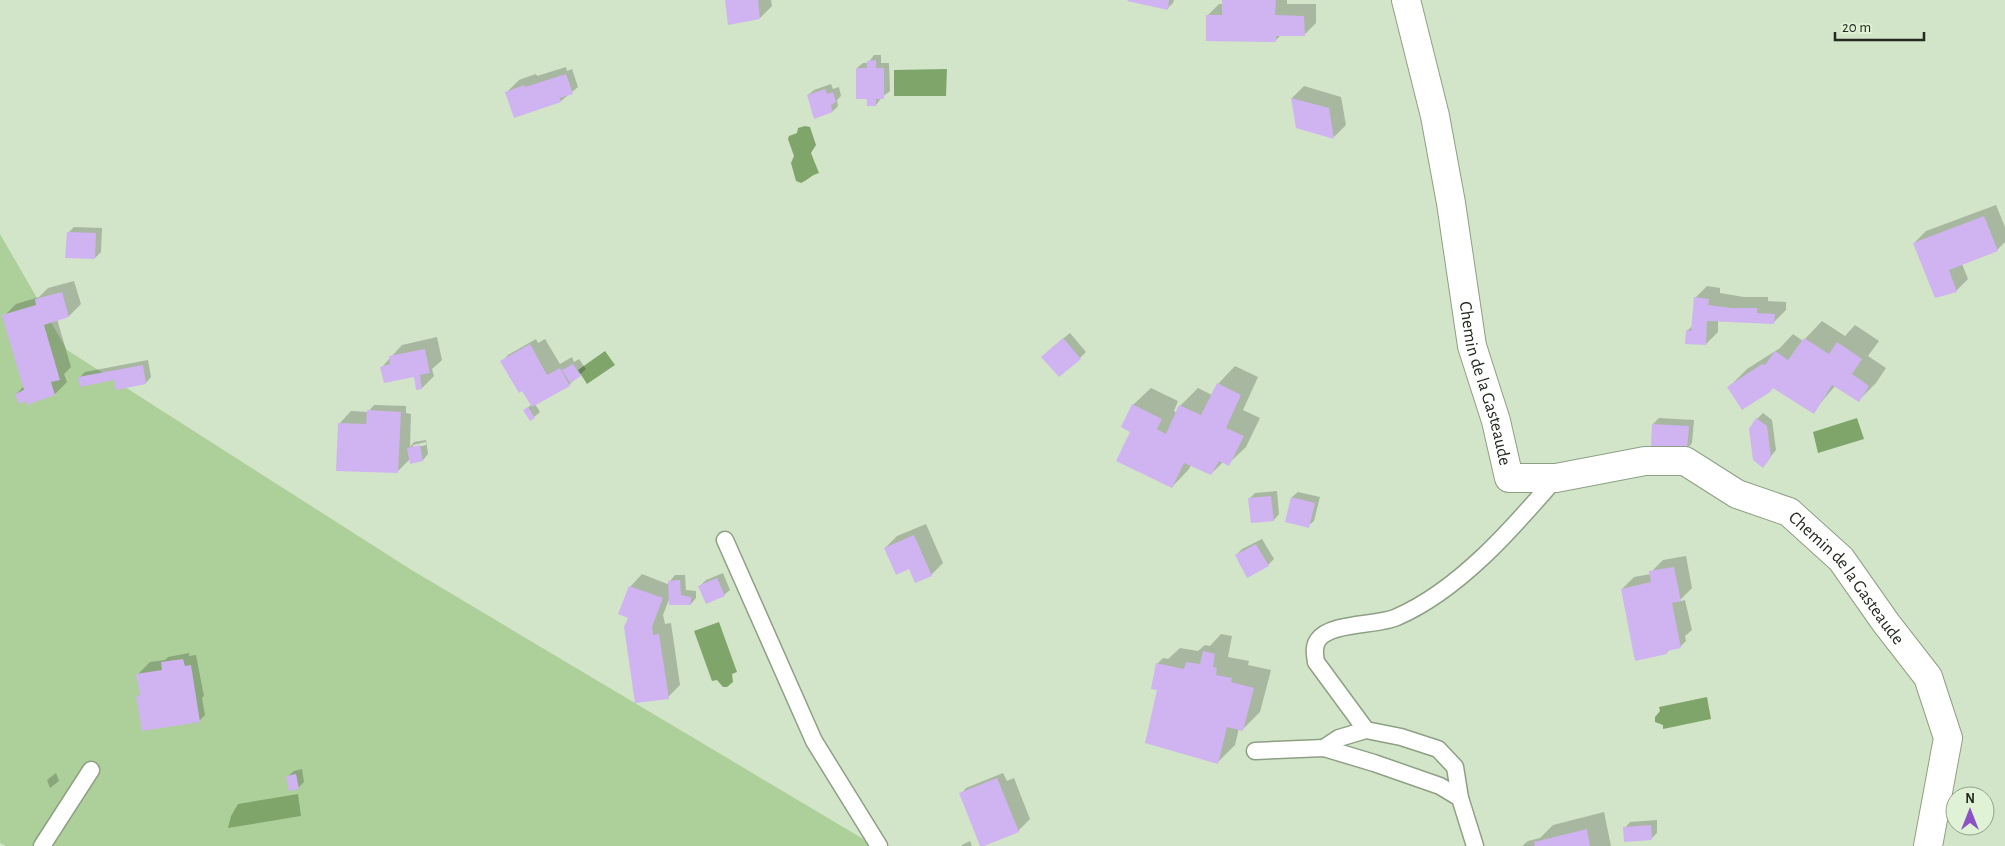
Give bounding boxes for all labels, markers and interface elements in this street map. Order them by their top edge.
scale bar [1835,10,1924,42]
text: 20 m [1842,20,1871,35]
street label: Chemin de la Gasteaude [1456,300,1514,467]
street label: Chemin de la Gasteaude [1785,508,1907,648]
north arrow [1945,786,1995,836]
text: N [1965,792,1975,806]

